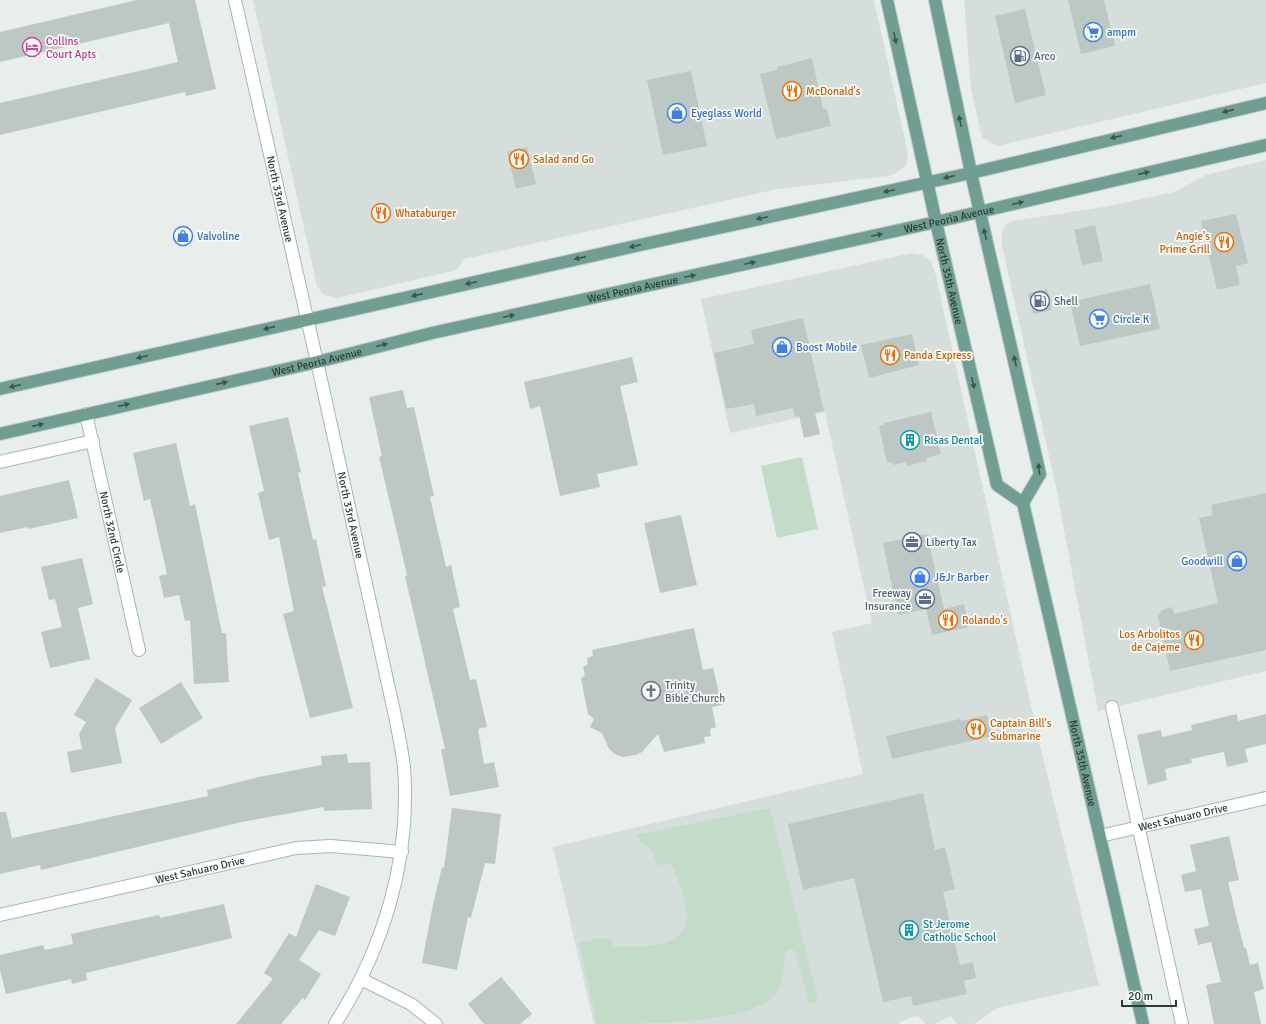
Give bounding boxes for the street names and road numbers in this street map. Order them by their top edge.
street label: North 33rd Avenue [264,154,296,243]
street label: West Peoria Avenue [902,202,995,235]
street label: North 35th Avenue [933,237,966,326]
street label: West Peoria Avenue [586,273,679,305]
street label: West Peoria Avenue [270,344,363,379]
street label: North 33rd Avenue [335,471,367,560]
street label: North 32nd Circle [97,490,128,574]
street label: North 35th Avenue [1067,719,1099,808]
street label: West Sahuaro Drive [1137,800,1229,834]
street label: West Sahuaro Drive [154,853,246,886]

